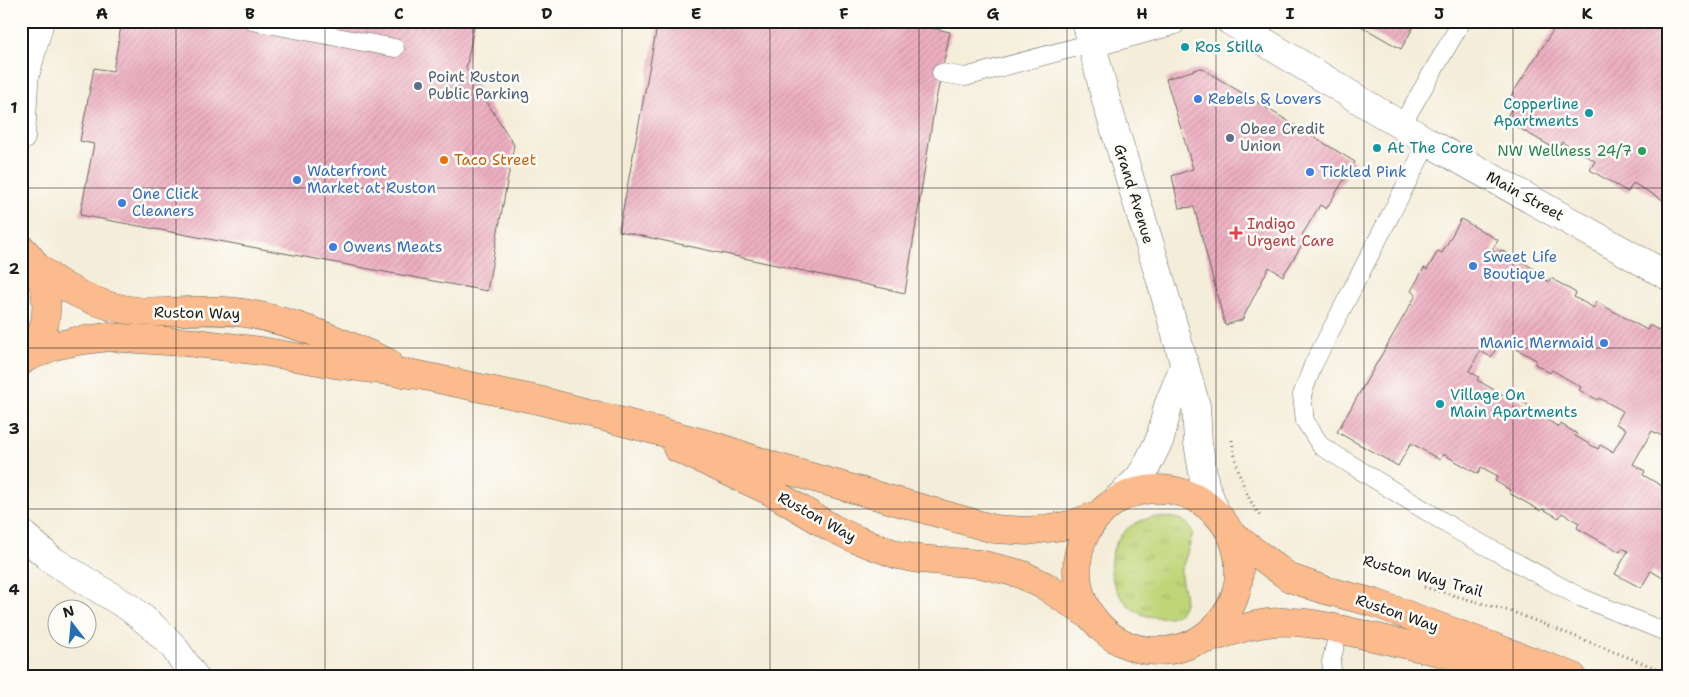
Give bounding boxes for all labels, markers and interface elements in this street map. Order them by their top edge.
text: A [96,3,108,24]
text: B [245,3,255,24]
text: C [394,3,404,24]
text: D [541,3,553,24]
text: E [691,3,701,24]
text: F [839,3,849,24]
text: G [987,3,1000,24]
text: H [1136,3,1148,24]
text: I [1286,3,1295,24]
text: J [1434,3,1444,24]
text: K [1582,3,1593,24]
place label: Ros Stilla [1195,37,1264,57]
marker: Ros Stilla [1179,41,1191,53]
place label: Point Ruston Public Parking [428,67,529,104]
marker: Point Ruston Public Parking [412,80,424,92]
place label: Rebels & Lovers [1208,89,1322,109]
marker: Rebels & Lovers [1192,93,1204,105]
place label: Copperline Apartments [1493,94,1579,131]
text: 1 [10,97,18,118]
marker: Copperline Apartments [1583,107,1595,119]
place label: Obee Credit Union [1240,119,1325,156]
marker: Obee Credit Union [1224,132,1236,144]
place label: At The Core [1387,138,1474,158]
place label: NW Wellness 24/7 [1497,141,1632,161]
street label: Grand Avenue [1109,142,1159,246]
marker: At The Core [1371,142,1383,154]
marker: NW Wellness 24/7 [1636,145,1648,157]
place label: Taco Street [454,150,536,170]
marker: Taco Street [438,154,450,166]
place label: Waterfront Market at Ruston [307,161,436,198]
place label: Tickled Pink [1320,162,1407,182]
marker: Tickled Pink [1304,166,1316,178]
street label: Main Street [1483,166,1567,226]
marker: Waterfront Market at Ruston [291,174,303,186]
place label: One Click Cleaners [132,184,199,221]
marker: One Click Cleaners [116,197,128,209]
place label: Indigo Urgent Care [1247,214,1334,251]
marker: Indigo Urgent Care [1229,226,1243,240]
place label: Owens Meats [343,237,443,257]
marker: Owens Meats [327,241,339,253]
place label: Sweet Life Boutique [1483,247,1557,284]
text: 2 [8,258,20,279]
marker: Sweet Life Boutique [1467,260,1479,272]
street label: Ruston Way [154,302,240,324]
place label: Manic Mermaid [1480,333,1594,353]
marker: Manic Mermaid [1598,337,1610,349]
place label: Village On Main Apartments [1450,385,1578,422]
marker: Village On Main Apartments [1434,398,1446,410]
text: 3 [8,418,20,439]
street label: Ruston Way [774,487,860,547]
street label: Ruston Way Trail [1361,550,1486,602]
text: 4 [8,579,20,600]
street label: Ruston Way [1353,589,1441,637]
north arrow [48,600,98,650]
text: N [61,601,76,622]

